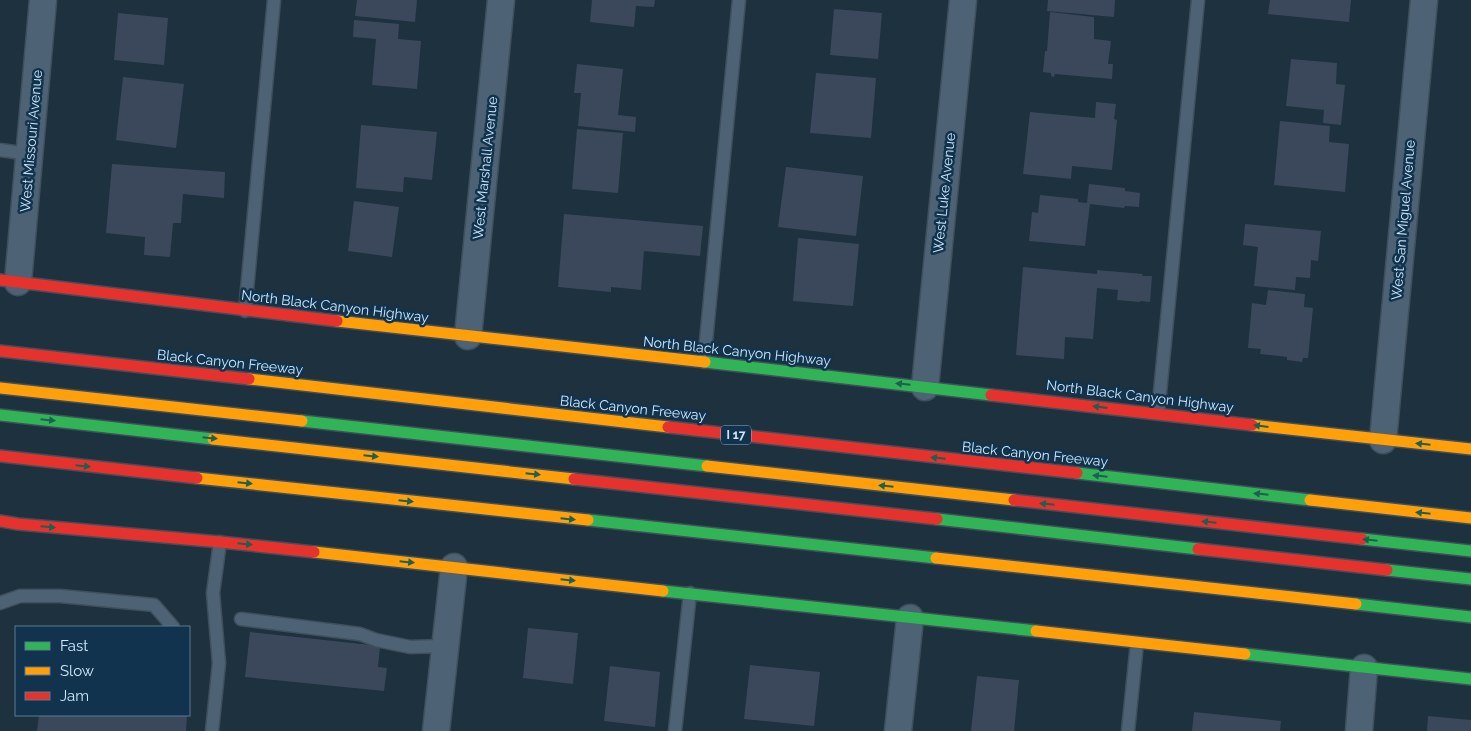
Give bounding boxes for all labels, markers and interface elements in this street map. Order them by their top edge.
street label: West Missouri Avenue [17,69,45,213]
street label: West Marshall Avenue [470,96,500,240]
street label: West Luke Avenue [930,132,958,254]
street label: West San Miguel Avenue [1388,139,1418,301]
street label: North Black Canyon Highway [240,287,430,325]
street label: North Black Canyon Highway [642,333,832,369]
street label: Black Canyon Freeway [156,346,304,378]
street label: North Black Canyon Highway [1045,377,1235,415]
one-way arrow [895,380,911,388]
street label: Black Canyon Freeway [559,392,707,424]
one-way arrow [1091,403,1107,411]
one-way arrow [41,416,57,424]
one-way arrow [1253,422,1269,430]
road number: I 17 [721,426,751,444]
one-way arrow [202,434,218,442]
street label: Black Canyon Freeway [961,438,1109,470]
one-way arrow [1414,440,1430,448]
one-way arrow [364,452,380,460]
one-way arrow [930,454,946,462]
one-way arrow [76,462,92,470]
one-way arrow [525,470,541,478]
one-way arrow [1091,472,1107,480]
one-way arrow [237,479,253,487]
one-way arrow [878,482,894,490]
one-way arrow [1253,490,1269,498]
one-way arrow [399,497,415,505]
one-way arrow [1039,500,1055,508]
one-way arrow [1414,509,1430,517]
one-way arrow [560,515,576,523]
one-way arrow [1201,518,1217,526]
one-way arrow [41,523,57,531]
one-way arrow [1362,536,1378,544]
one-way arrow [237,540,253,548]
one-way arrow [399,558,415,566]
one-way arrow [561,576,577,584]
legend [15,626,190,716]
text: Fast [60,637,88,655]
text: Slow [60,662,94,680]
text: Jam [60,687,89,705]

